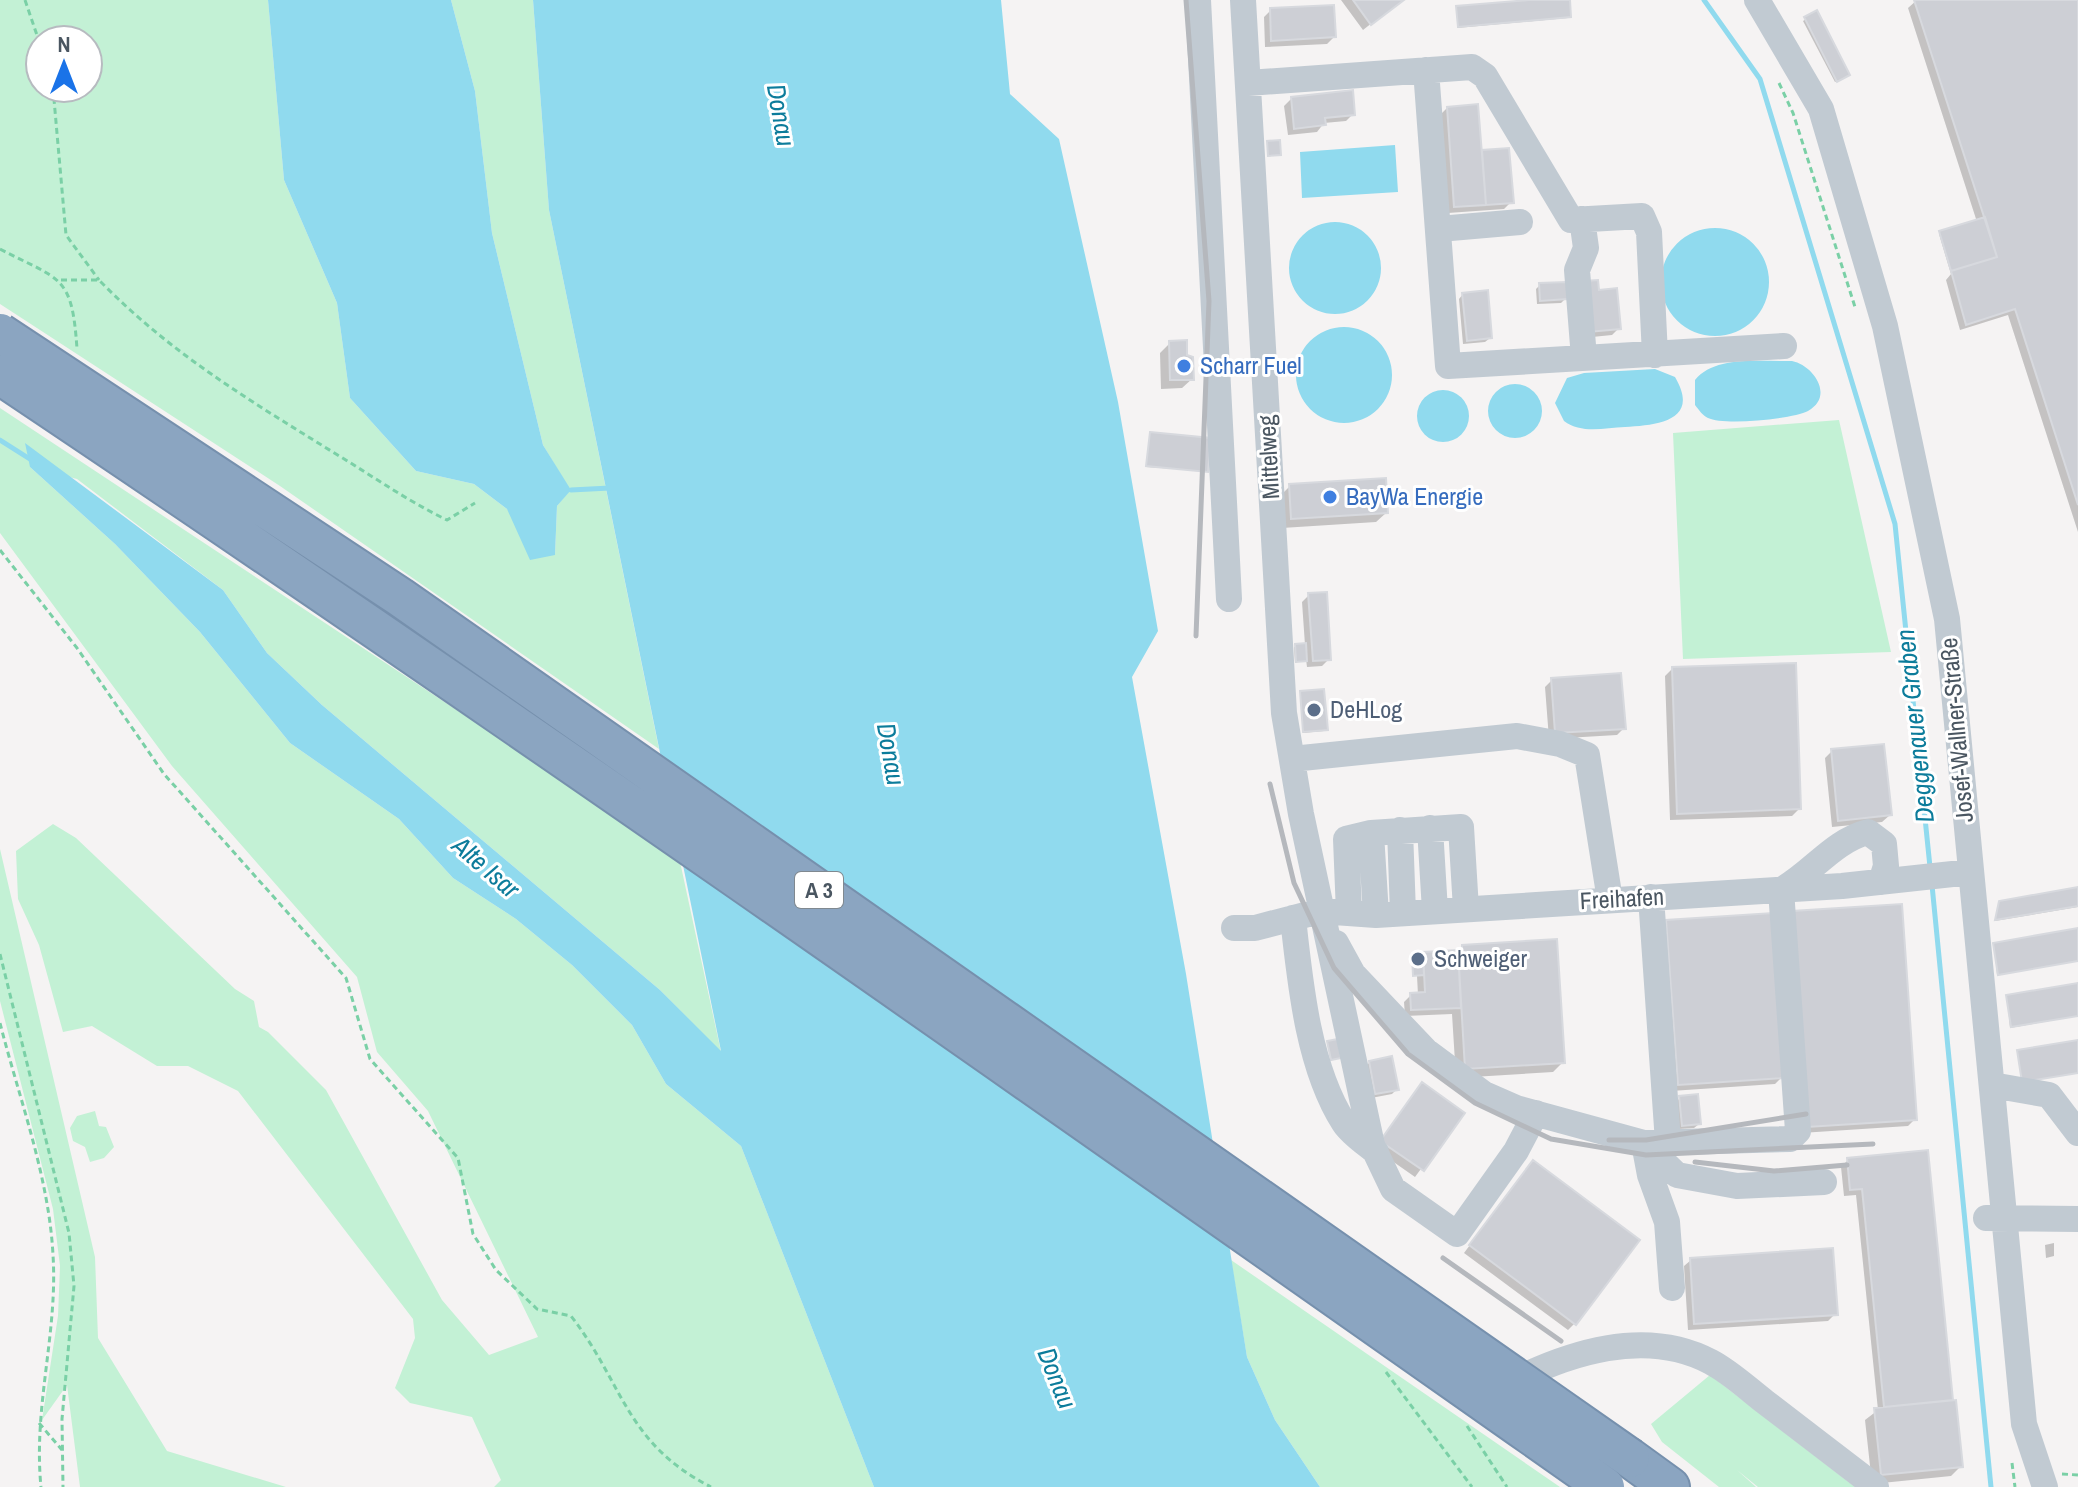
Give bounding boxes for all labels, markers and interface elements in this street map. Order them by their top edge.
north arrow [24,24,104,104]
text: N [57,29,71,59]
water label: Donau [759,81,804,149]
place label: Scharr Fuel [1200,349,1302,381]
marker: Scharr Fuel [1175,357,1193,375]
street label: Mittelweg [1250,414,1286,500]
place label: BayWa Energie [1346,480,1483,512]
marker: BayWa Energie [1321,488,1339,506]
water label: Deggenauer Graben [1887,628,1942,825]
street label: Josef-Wallner-Straße [1932,636,1980,824]
place label: DeHLog [1330,693,1402,725]
marker: DeHLog [1305,701,1323,719]
water label: Donau [869,720,914,788]
water label: Alte Isar [445,827,528,906]
road number: A 3 [795,872,843,908]
street label: Freihafen [1579,880,1665,916]
place label: Schweiger [1434,942,1527,974]
marker: Schweiger [1409,950,1427,968]
water label: Donau [1029,1342,1086,1414]

